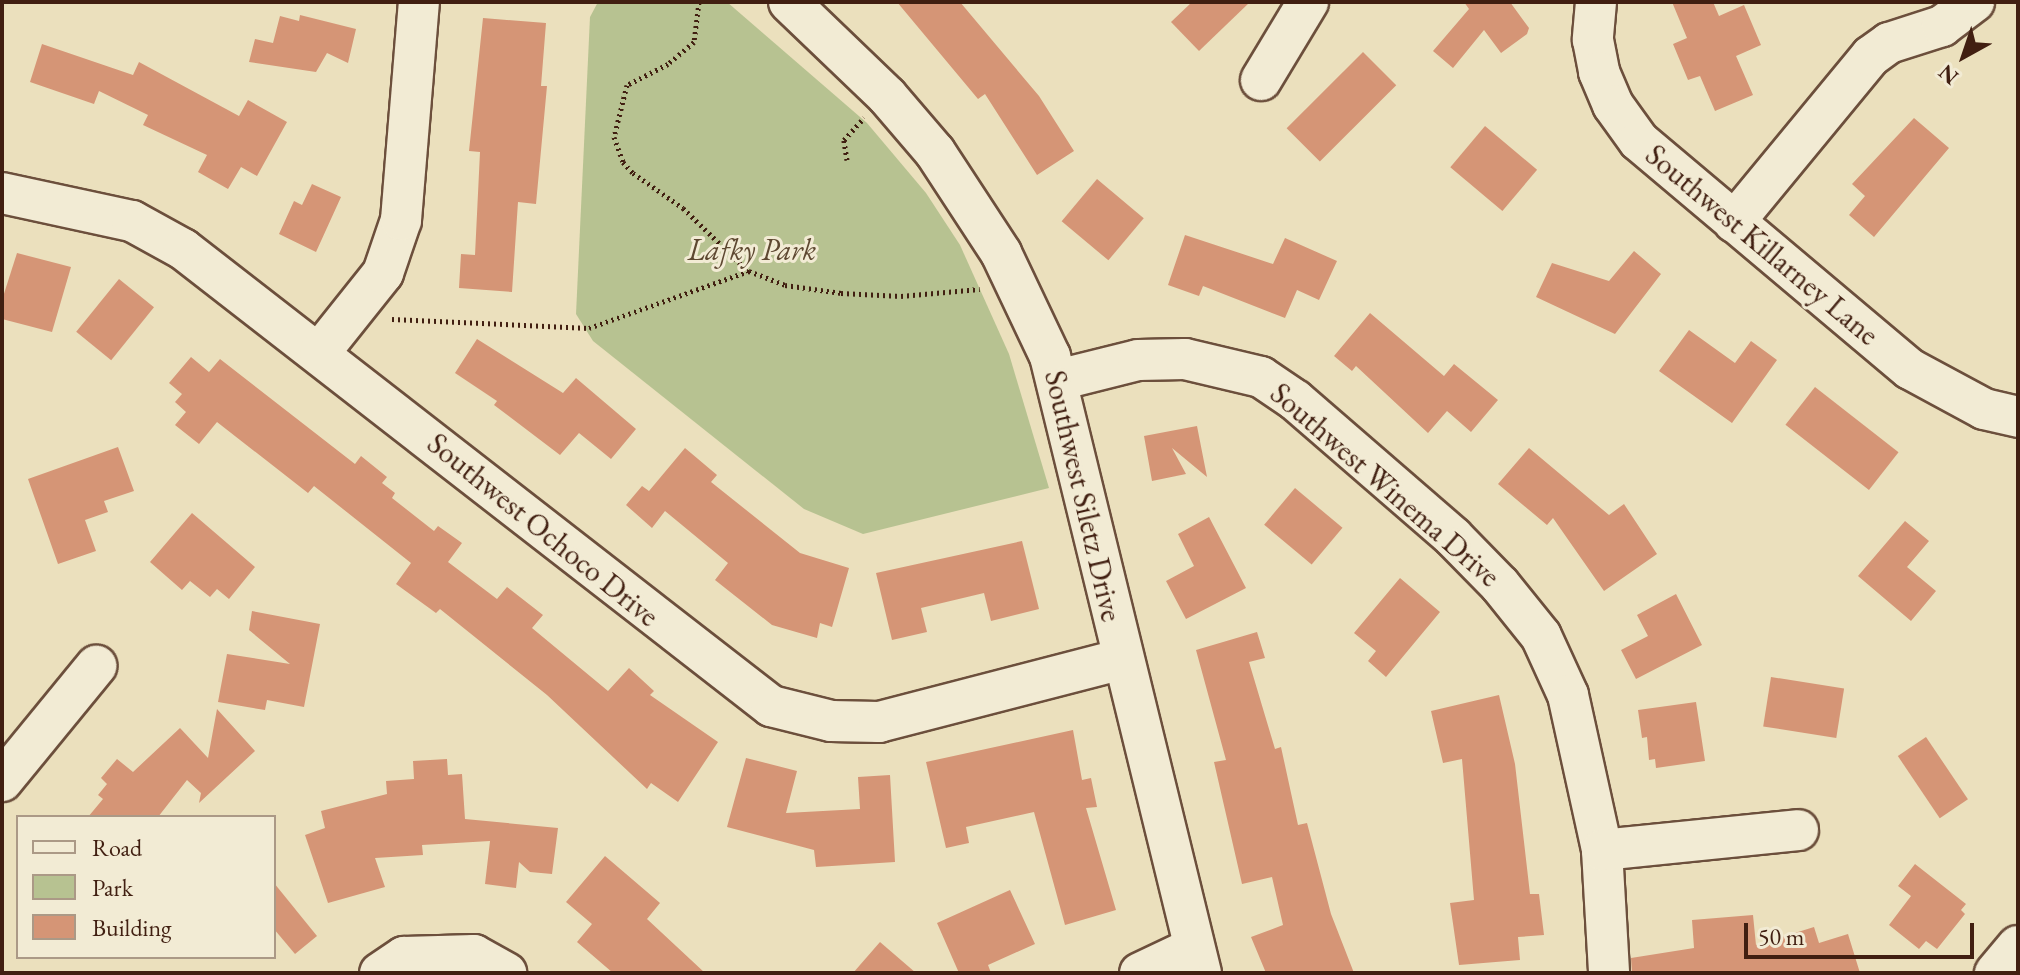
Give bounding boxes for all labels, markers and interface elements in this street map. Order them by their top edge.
north arrow [1924,16,2004,96]
text: N [1932,58,1964,92]
street label: Southwest Killarney Lane [1638,137,1886,353]
park label: Lafky Park [688,232,816,268]
street label: Southwest Siletz Drive [1037,367,1129,625]
street label: Southwest Winema Drive [1263,375,1507,595]
street label: Southwest Ochoco Drive [420,426,666,634]
legend [16,815,276,959]
text: Road [92,832,142,863]
text: Park [92,872,133,903]
scale bar [1748,907,1978,957]
text: Building [92,912,172,943]
text: 50 m [1758,921,1805,952]

